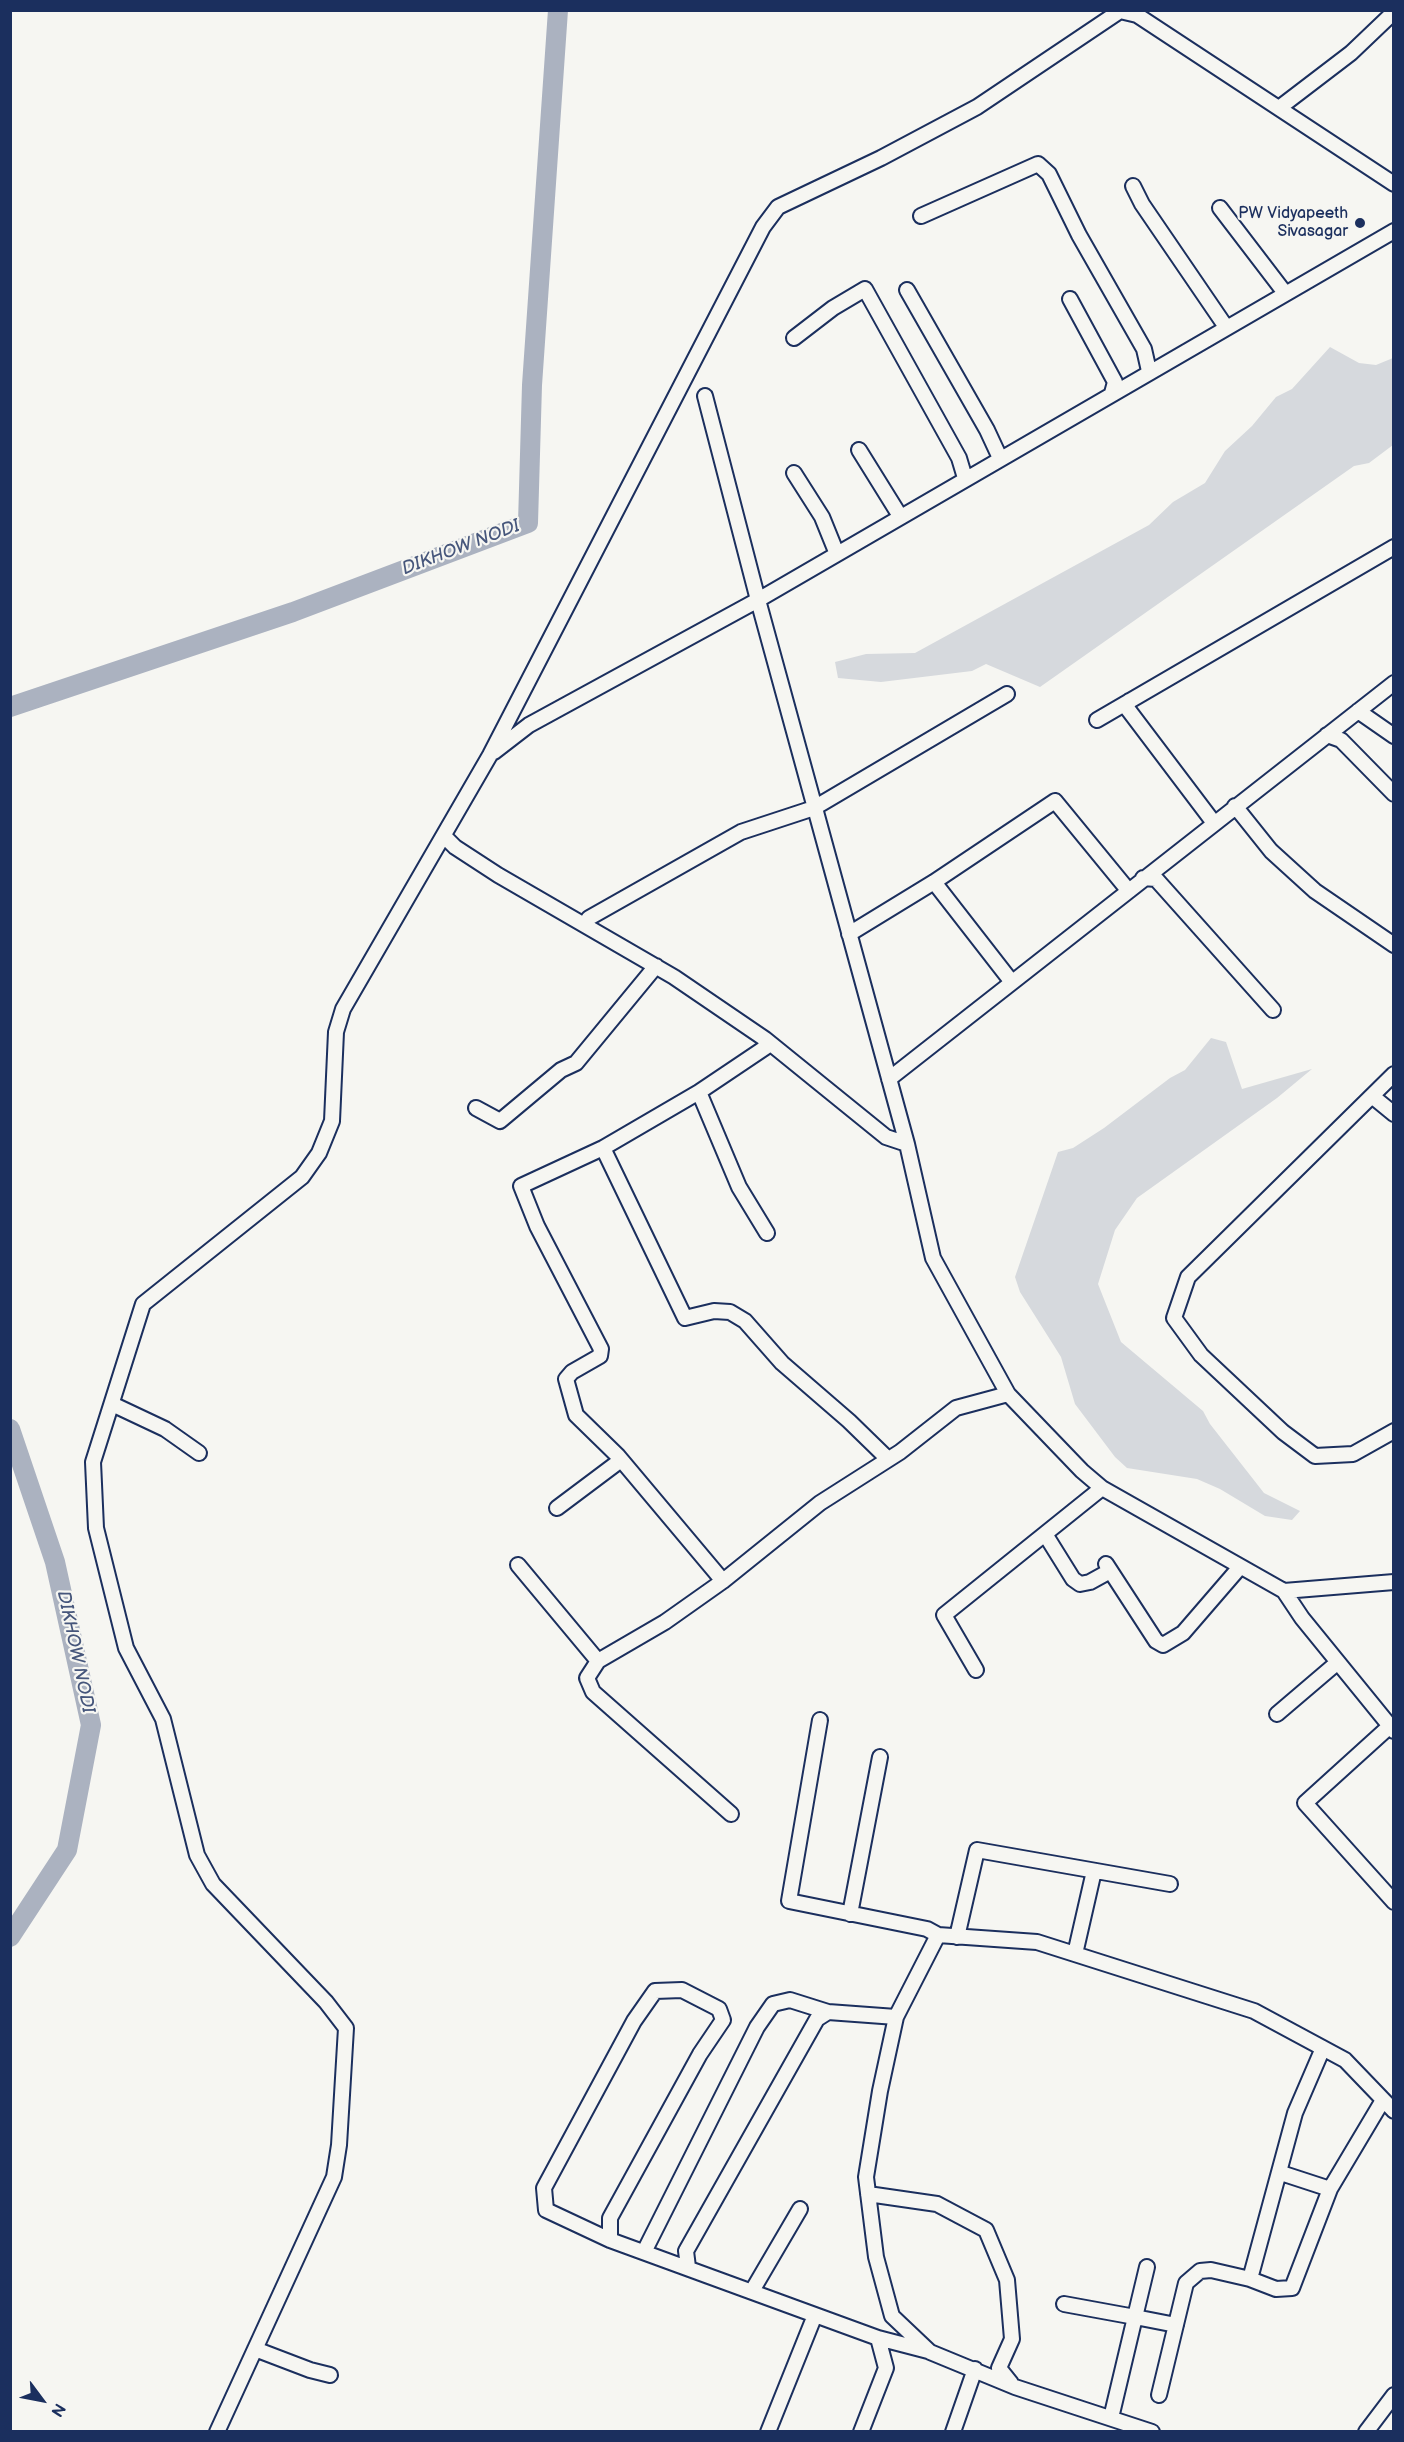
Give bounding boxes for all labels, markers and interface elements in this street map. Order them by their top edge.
place label: PW Vidyapeeth Sivasagar [1238,204,1348,242]
marker: PW Vidyapeeth Sivasagar [1353,216,1367,230]
water label: DIKHOW NODI [399,516,523,580]
water label: DIKHOW NODI [52,1589,98,1715]
north arrow [12,2370,72,2430]
text: N [46,2400,69,2420]

